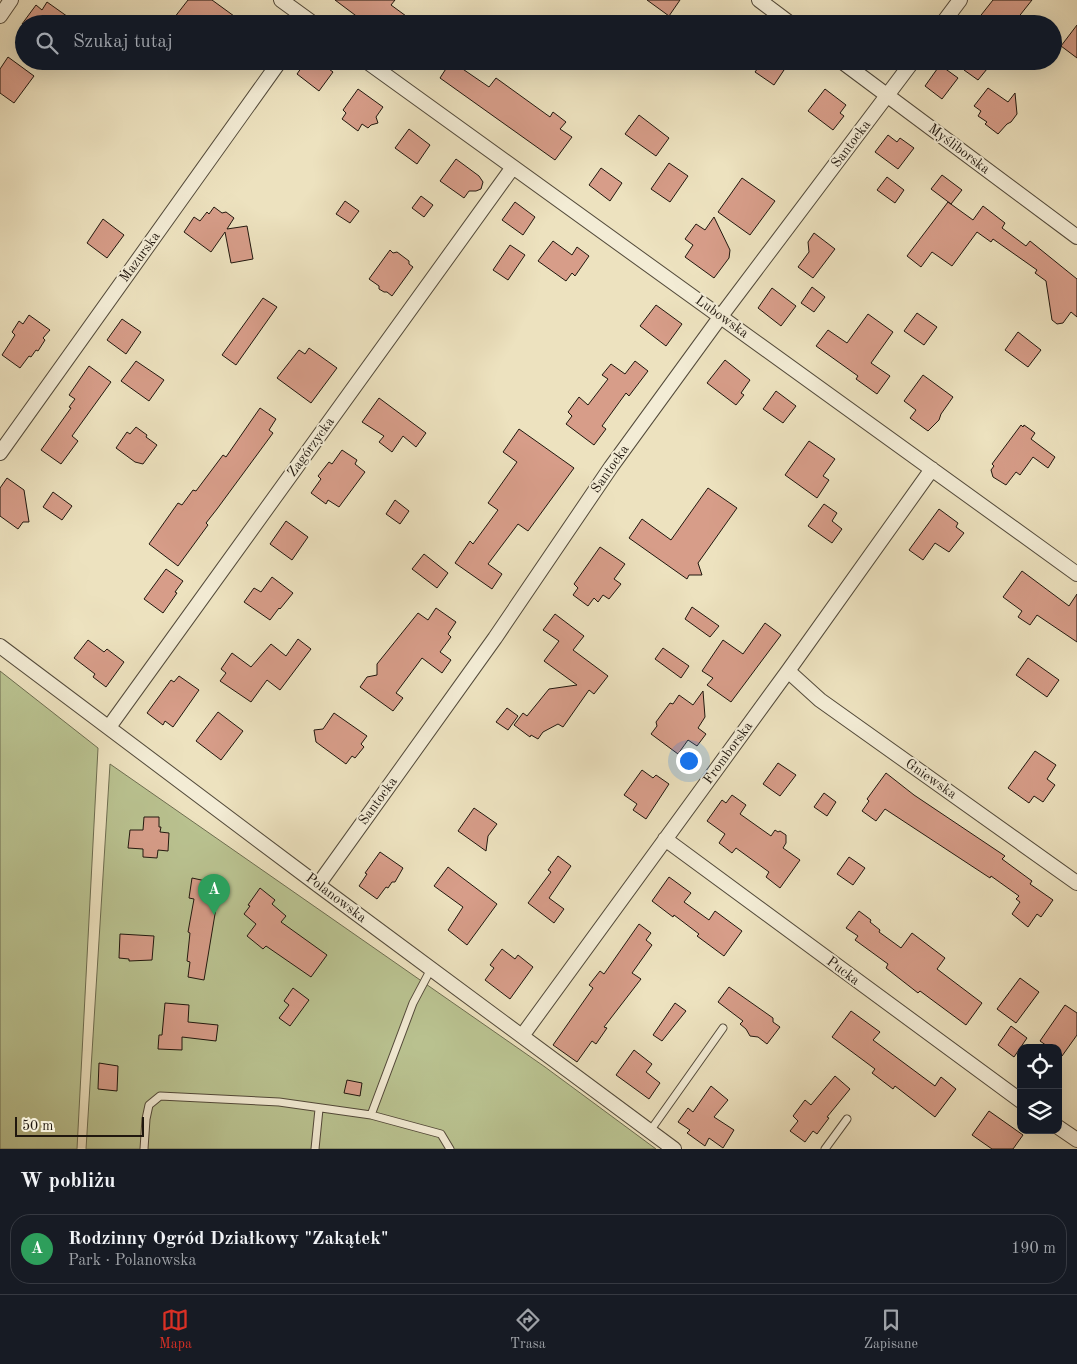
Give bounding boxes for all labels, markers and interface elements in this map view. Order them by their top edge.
search box [15,15,1062,70]
icon: search [33,29,61,57]
text: Szukaj tutaj [73,33,173,52]
street label: Santocka [829,118,873,170]
street label: Myśliborska [926,121,992,177]
street label: Mazurska [117,229,163,285]
street label: Lubowska [693,293,751,341]
street label: Zagórzycka [285,415,337,479]
street label: Santocka [588,442,632,496]
street label: Fromborska [701,719,755,787]
your location [676,748,702,774]
street label: Gniewska [903,756,959,802]
street label: Santocka [356,774,400,827]
street label: Polanowska [303,871,369,925]
pin: A [198,874,230,915]
street label: Pucka [824,954,862,988]
map controls [1017,1044,1062,1134]
button: locate [1017,1044,1062,1089]
button: layers [1017,1089,1062,1134]
scale bar [15,1114,144,1137]
text: 50 m [22,1119,53,1133]
text: W pobliżu [20,1171,115,1192]
text: Rodzinny Ogród Działkowy "Zakątek" [68,1230,388,1249]
text: A [31,1241,43,1257]
text: 190 m [1011,1241,1056,1257]
text: Park · Polanowska [68,1253,197,1269]
tab: Mapa [159,1306,192,1353]
tab: Trasa [510,1306,546,1353]
tab: Zapisane [864,1306,918,1353]

